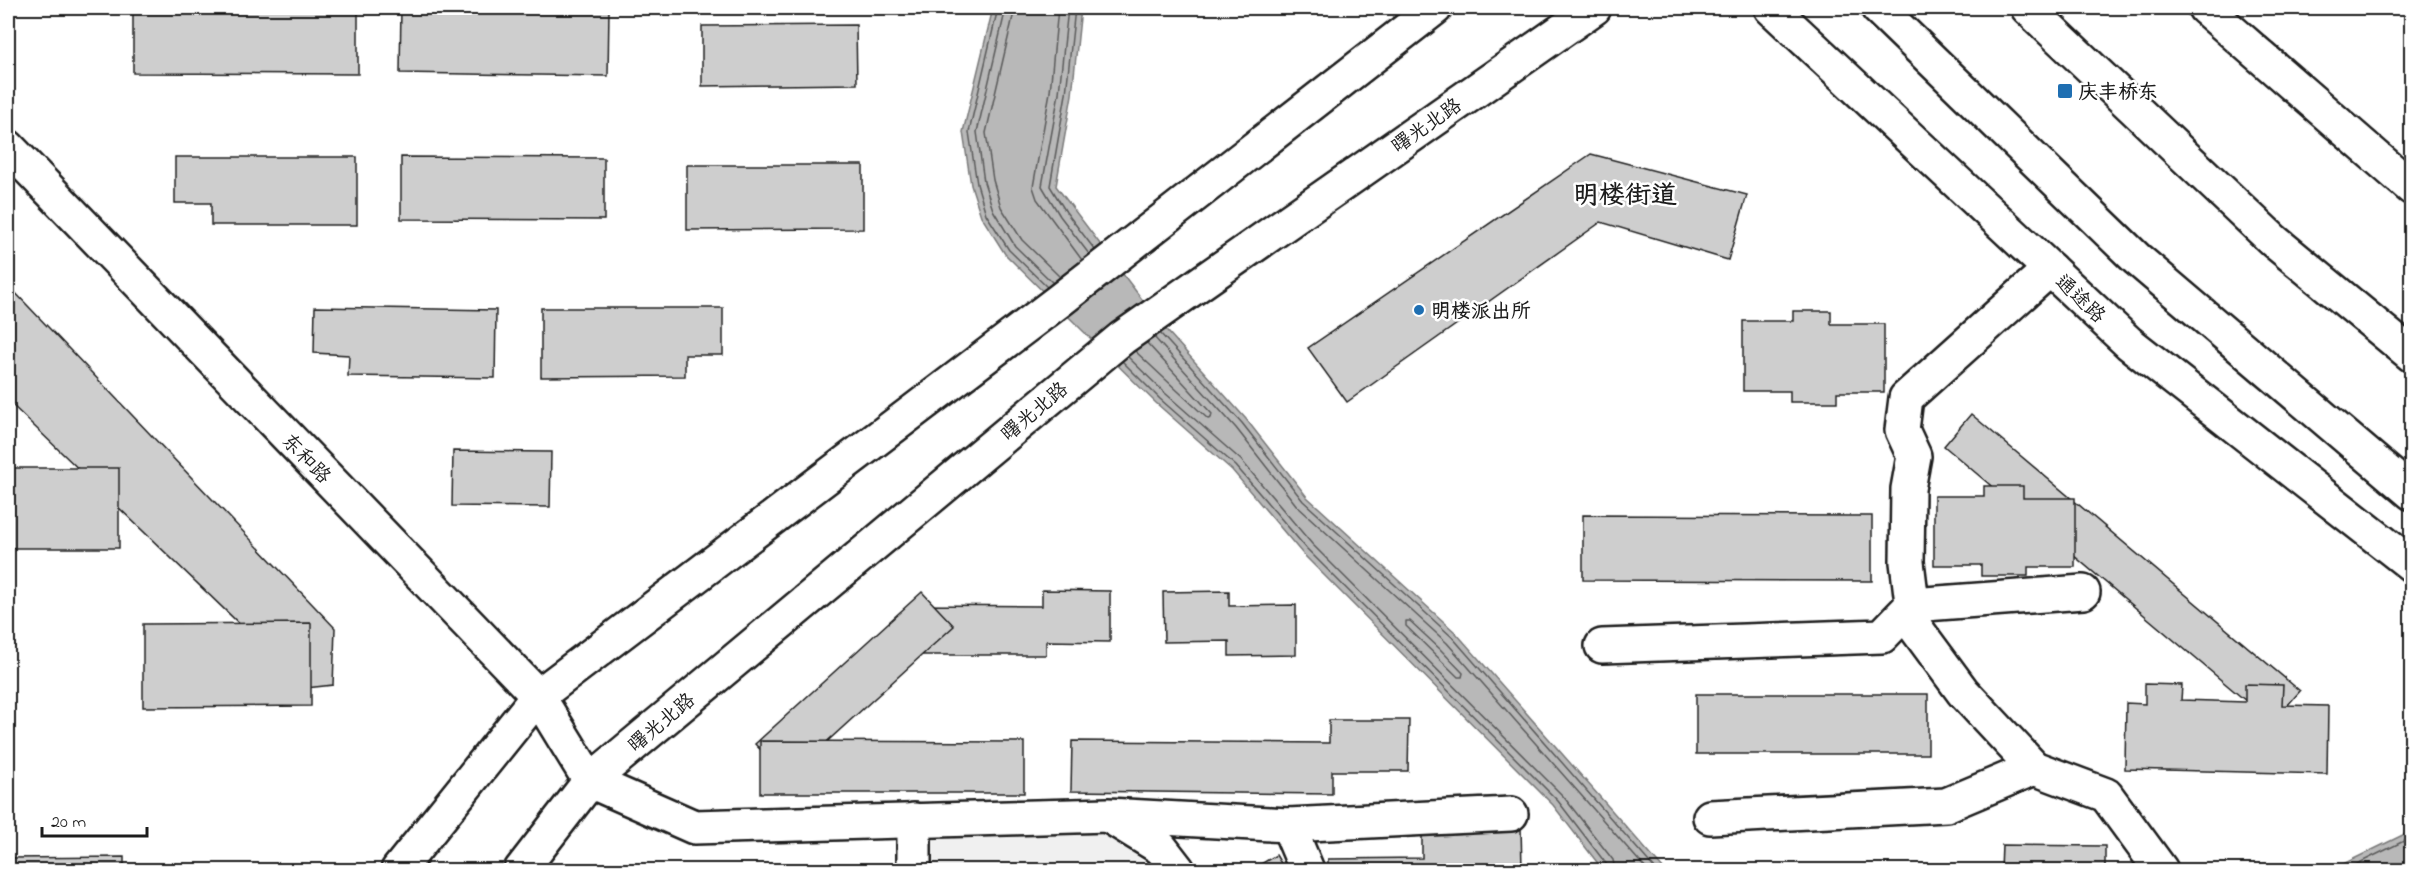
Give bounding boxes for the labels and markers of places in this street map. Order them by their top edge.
place label: 庆丰桥东 [2078,79,2158,108]
marker: 庆丰桥东 [2056,82,2074,100]
place label: 明楼派出所 [1431,298,1531,327]
marker: 明楼派出所 [1412,303,1426,317]

